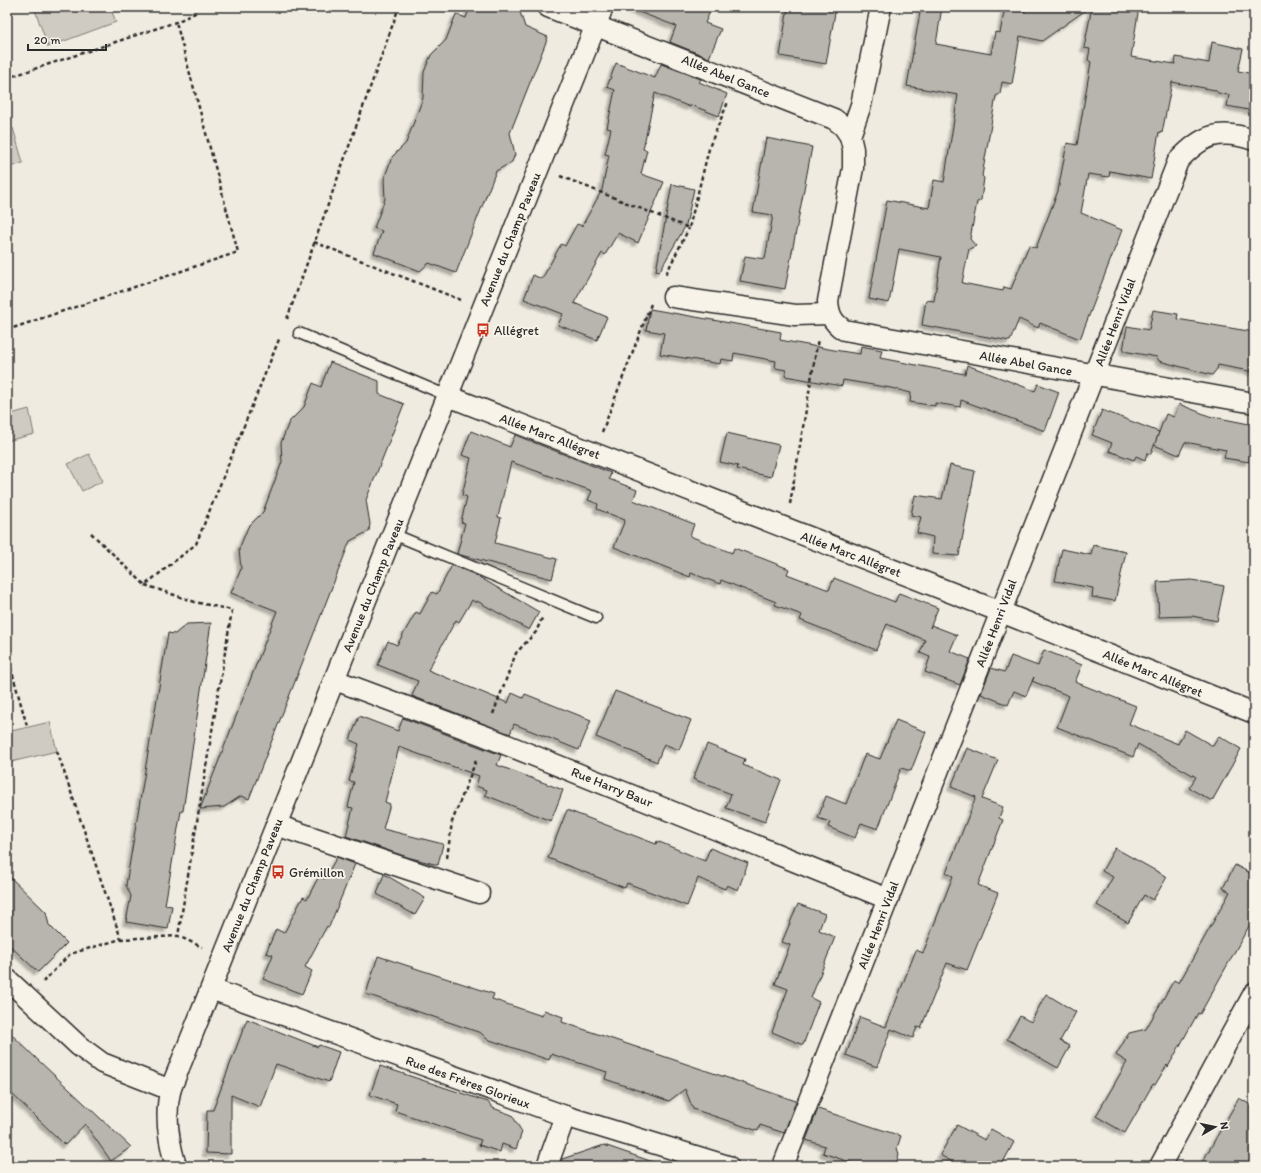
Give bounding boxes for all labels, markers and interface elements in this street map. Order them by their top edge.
scale bar [28,26,106,52]
text: 20 m [34,33,61,47]
street label: Allée Abel Gance [680,51,772,101]
street label: Avenue du Champ Paveau [476,170,544,308]
street label: Allée Henri Vidal [1091,276,1139,368]
bus stop icon: Allégret [475,322,491,338]
place label: Allégret [494,323,539,338]
street label: Allée Abel Gance [978,347,1074,379]
street label: Allée Marc Allégret [498,410,602,462]
street label: Avenue du Champ Paveau [339,516,407,654]
street label: Allée Marc Allégret [799,528,903,580]
street label: Allée Henri Vidal [972,577,1020,669]
street label: Allée Marc Allégret [1101,646,1205,700]
street label: Rue Harry Baur [569,764,656,810]
street label: Avenue du Champ Paveau [218,816,286,954]
bus stop icon: Grémillon [270,864,286,880]
place label: Grémillon [289,865,344,880]
street label: Allée Henri Vidal [854,879,902,971]
street label: Rue des Frères Glorieux [404,1052,532,1112]
north arrow [1195,1107,1235,1147]
text: N [1217,1121,1231,1130]

